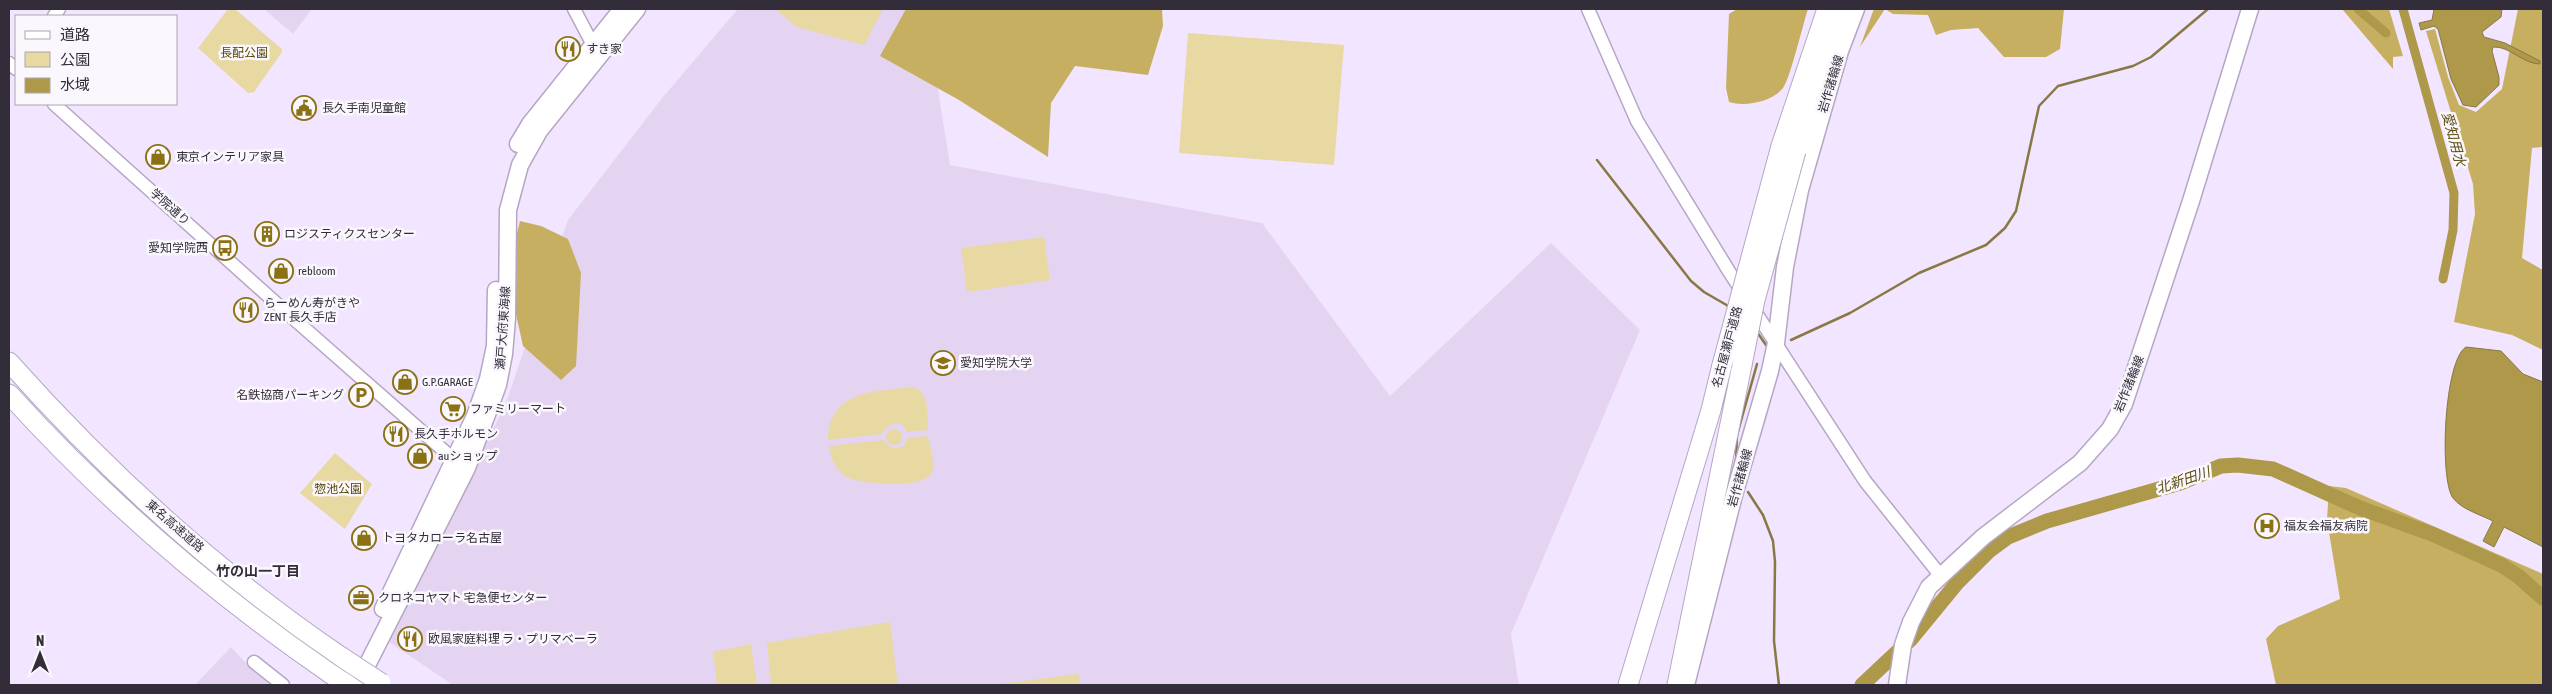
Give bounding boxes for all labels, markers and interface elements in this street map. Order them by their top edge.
legend [15,15,178,105]
text: 道路 [60,26,90,43]
restaurant icon: すき家 [555,36,581,62]
place label: すき家 [586,42,622,56]
park label: 長配公園 [220,46,268,60]
text: 公園 [60,51,90,68]
street label: 岩作諸輪線 [1816,53,1846,115]
text: 水域 [60,76,90,93]
public building icon: 長久手南児童館 [291,95,317,121]
place label: 長久手南児童館 [322,101,406,115]
water label: 愛知用水 [2439,110,2469,170]
shop icon: 東京インテリア家具 [145,144,171,170]
place label: 東京インテリア家具 [176,150,284,164]
street label: 学院通り [147,186,193,228]
building icon: ロジスティクスセンター [254,221,280,247]
place label: ロジスティクスセンター [284,227,415,241]
bus stop icon: 愛知学院西 [212,235,238,261]
place label: 愛知学院西 [148,241,208,255]
shop icon: rebloom [268,258,294,284]
place label: rebloom [298,264,336,278]
street label: 瀬戸大府東海線 [493,286,513,370]
place label: らーめん寿がきや ZENT 長久手店 [264,296,360,324]
restaurant icon: らーめん寿がきや ZENT 長久手店 [233,297,259,323]
street label: 名古屋瀬戸道路 [1709,305,1745,389]
school or university icon: 愛知学院大学 [930,350,956,376]
street label: 岩作諸輪線 [2111,354,2147,414]
place label: 愛知学院大学 [960,356,1032,370]
shop icon: G.P.GARAGE [392,369,418,395]
place label: G.P.GARAGE [422,375,473,389]
parking icon: 名鉄協商パーキング [348,382,374,408]
place label: 名鉄協商パーキング [236,388,344,402]
supermarket icon: ファミリーマート [440,396,466,422]
place label: ファミリーマート [470,402,566,416]
restaurant icon: 長久手ホルモン [383,421,409,447]
place label: 長久手ホルモン [414,427,498,441]
shop icon: auショップ [407,443,433,469]
street label: 岩作諸輪線 [1725,447,1755,509]
place label: auショップ [438,449,497,463]
water label: 北新田川 [2154,463,2214,497]
park label: 惣池公園 [314,482,362,496]
street label: 東名高速道路 [143,497,207,555]
hospital icon: 福友会福友病院 [2254,513,2280,539]
place label: 福友会福友病院 [2284,519,2368,533]
shop icon: トヨタカローラ名古屋 [351,525,377,551]
place label: トヨタカローラ名古屋 [382,531,502,545]
district label: 竹の山一丁目 [216,563,300,579]
office icon: クロネコヤマト 宅急便センター [348,585,374,611]
place label: クロネコヤマト 宅急便センター [378,591,547,605]
restaurant icon: 欧風家庭料理 ラ・プリマベーラ [397,626,423,652]
north arrow [15,629,65,679]
place label: 欧風家庭料理 ラ・プリマベーラ [428,632,598,646]
text: N [36,633,44,649]

